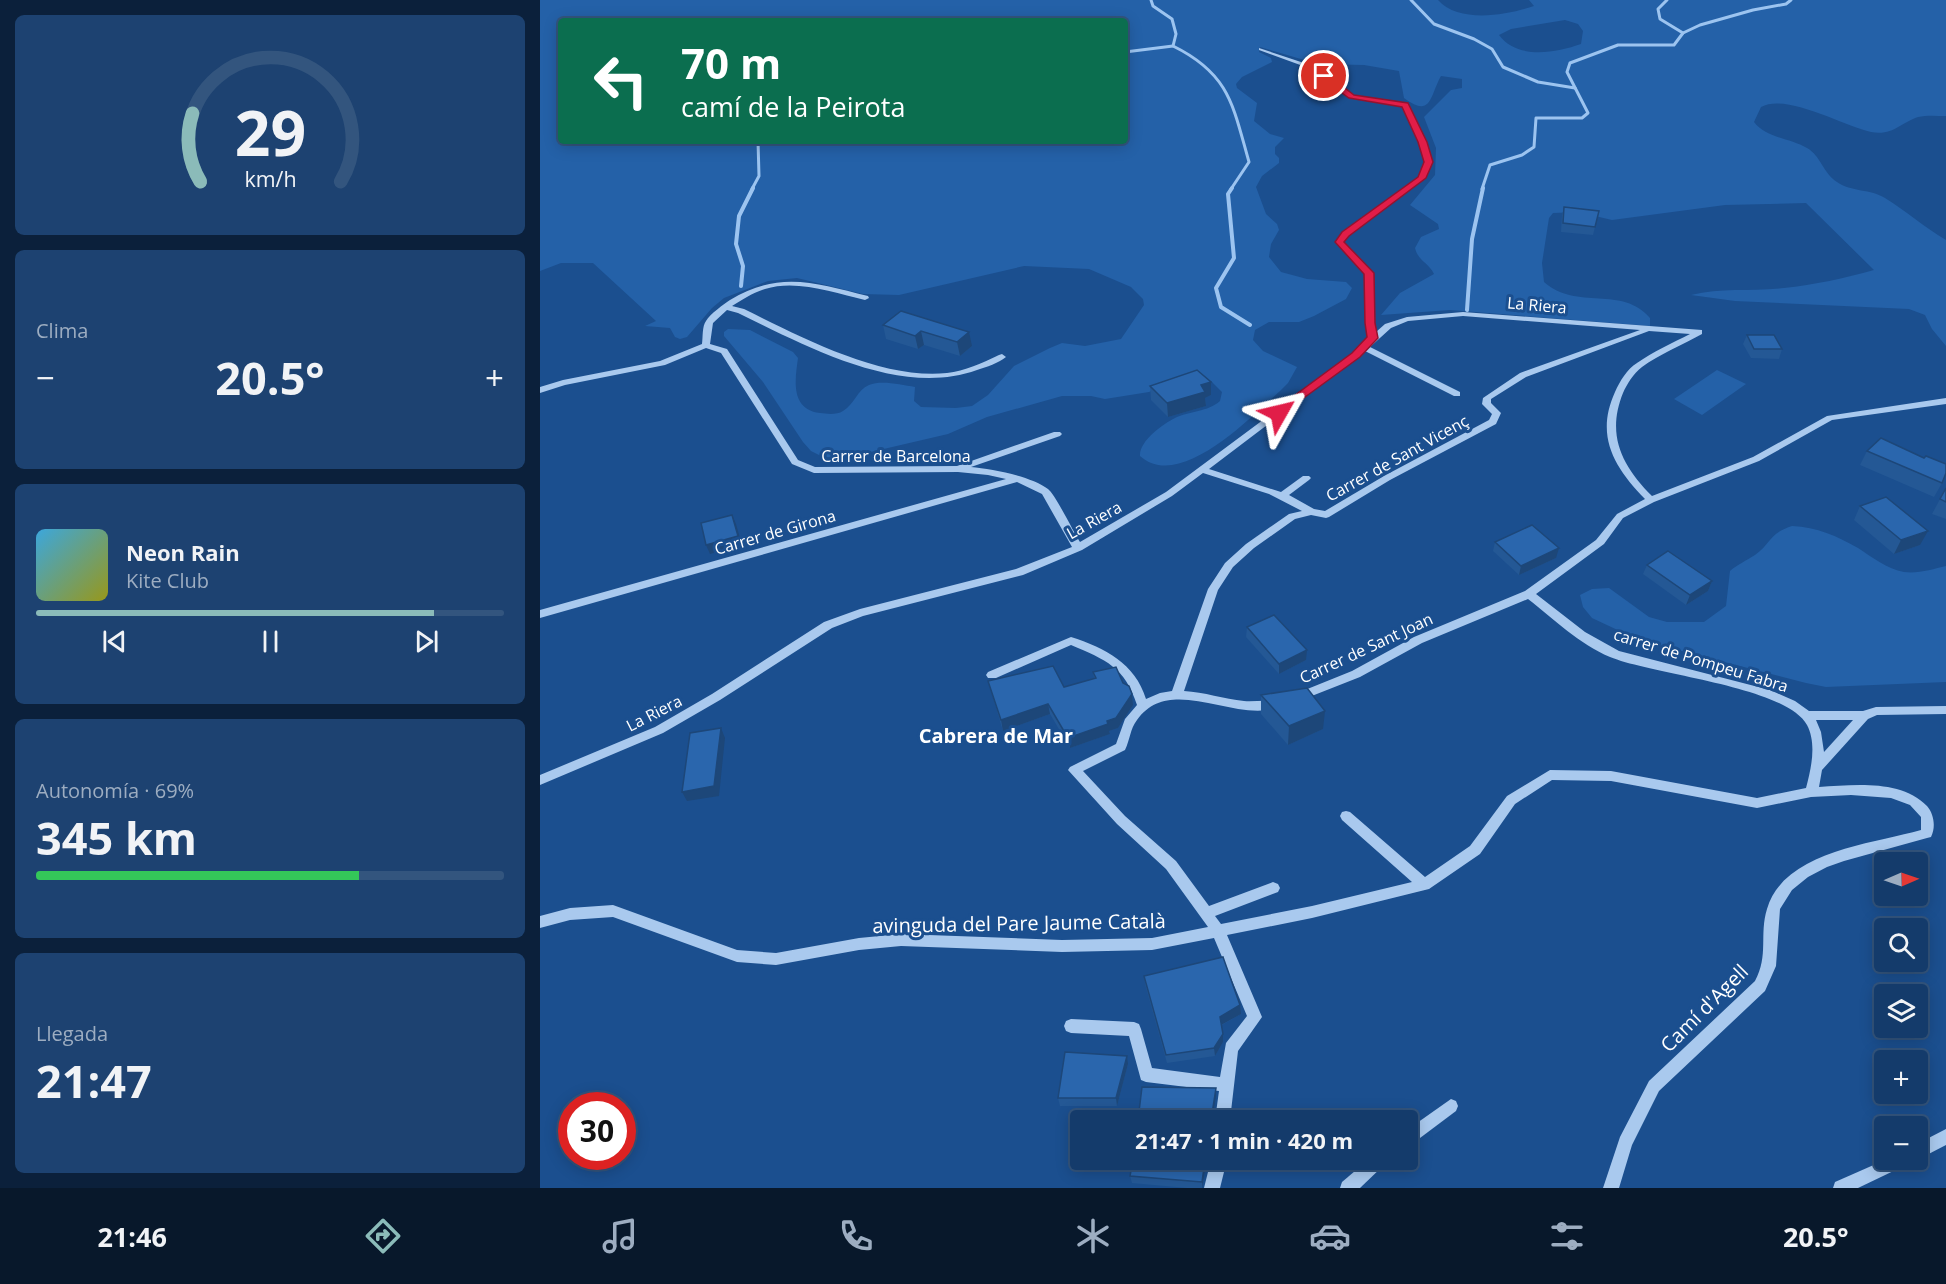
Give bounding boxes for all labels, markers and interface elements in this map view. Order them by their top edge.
text: 70 m [681,34,781,91]
icon: left [582,42,660,120]
pin [1298,50,1349,101]
icon: arrive [1307,59,1340,92]
text: camí de la Peirota [681,88,905,125]
text: 29 [234,89,306,174]
text: km/h [244,164,296,193]
street label: La Riera [1506,291,1568,319]
text: Clima [36,317,88,344]
text: 20.5° [215,347,325,408]
text: − [36,355,55,400]
text: + [485,355,504,400]
position arrow [1247,381,1311,445]
street label: Carrer de Sant Vicenç [1322,410,1472,506]
street label: Carrer de Barcelona [821,445,971,467]
street label: La Riera [1063,496,1125,544]
street label: Carrer de Girona [712,504,838,560]
text: Neon Rain [126,537,240,567]
text: Kite Club [126,567,209,594]
street label: Carrer de Sant Joan [1296,607,1436,689]
street label: carrer de Pompeu Fabra [1611,623,1791,697]
icon: previous [98,625,131,658]
icon: pause [254,625,287,658]
icon: next [410,625,443,658]
street label: La Riera [622,690,686,736]
district label: Cabrera de Mar [919,722,1073,749]
text: Autonomía · 69% [36,777,194,804]
text: 345 km [36,807,197,868]
north arrow [1874,852,1928,906]
map controls [1874,852,1928,1170]
street label: avinguda del Pare Jaume Català [872,907,1166,939]
button: search [1874,918,1928,972]
street label: Camí d'Agell [1654,958,1754,1058]
button: layers [1874,984,1928,1038]
text: Llegada [36,1020,108,1047]
text: 21:47 [36,1050,152,1111]
button: + [1874,1050,1928,1104]
speed limit sign: 30 [558,1092,636,1170]
button: − [1874,1116,1928,1170]
text: 21:47 · 1 min · 420 m [1135,1125,1353,1155]
icon: directions [362,1215,404,1257]
icon: music [599,1215,641,1257]
icon: phone [835,1215,877,1257]
icon: climate [1072,1215,1114,1257]
icon: car [1309,1215,1351,1257]
icon: filters [1546,1215,1588,1257]
text: 21:46 [97,1218,167,1255]
text: 20.5° [1783,1218,1848,1255]

